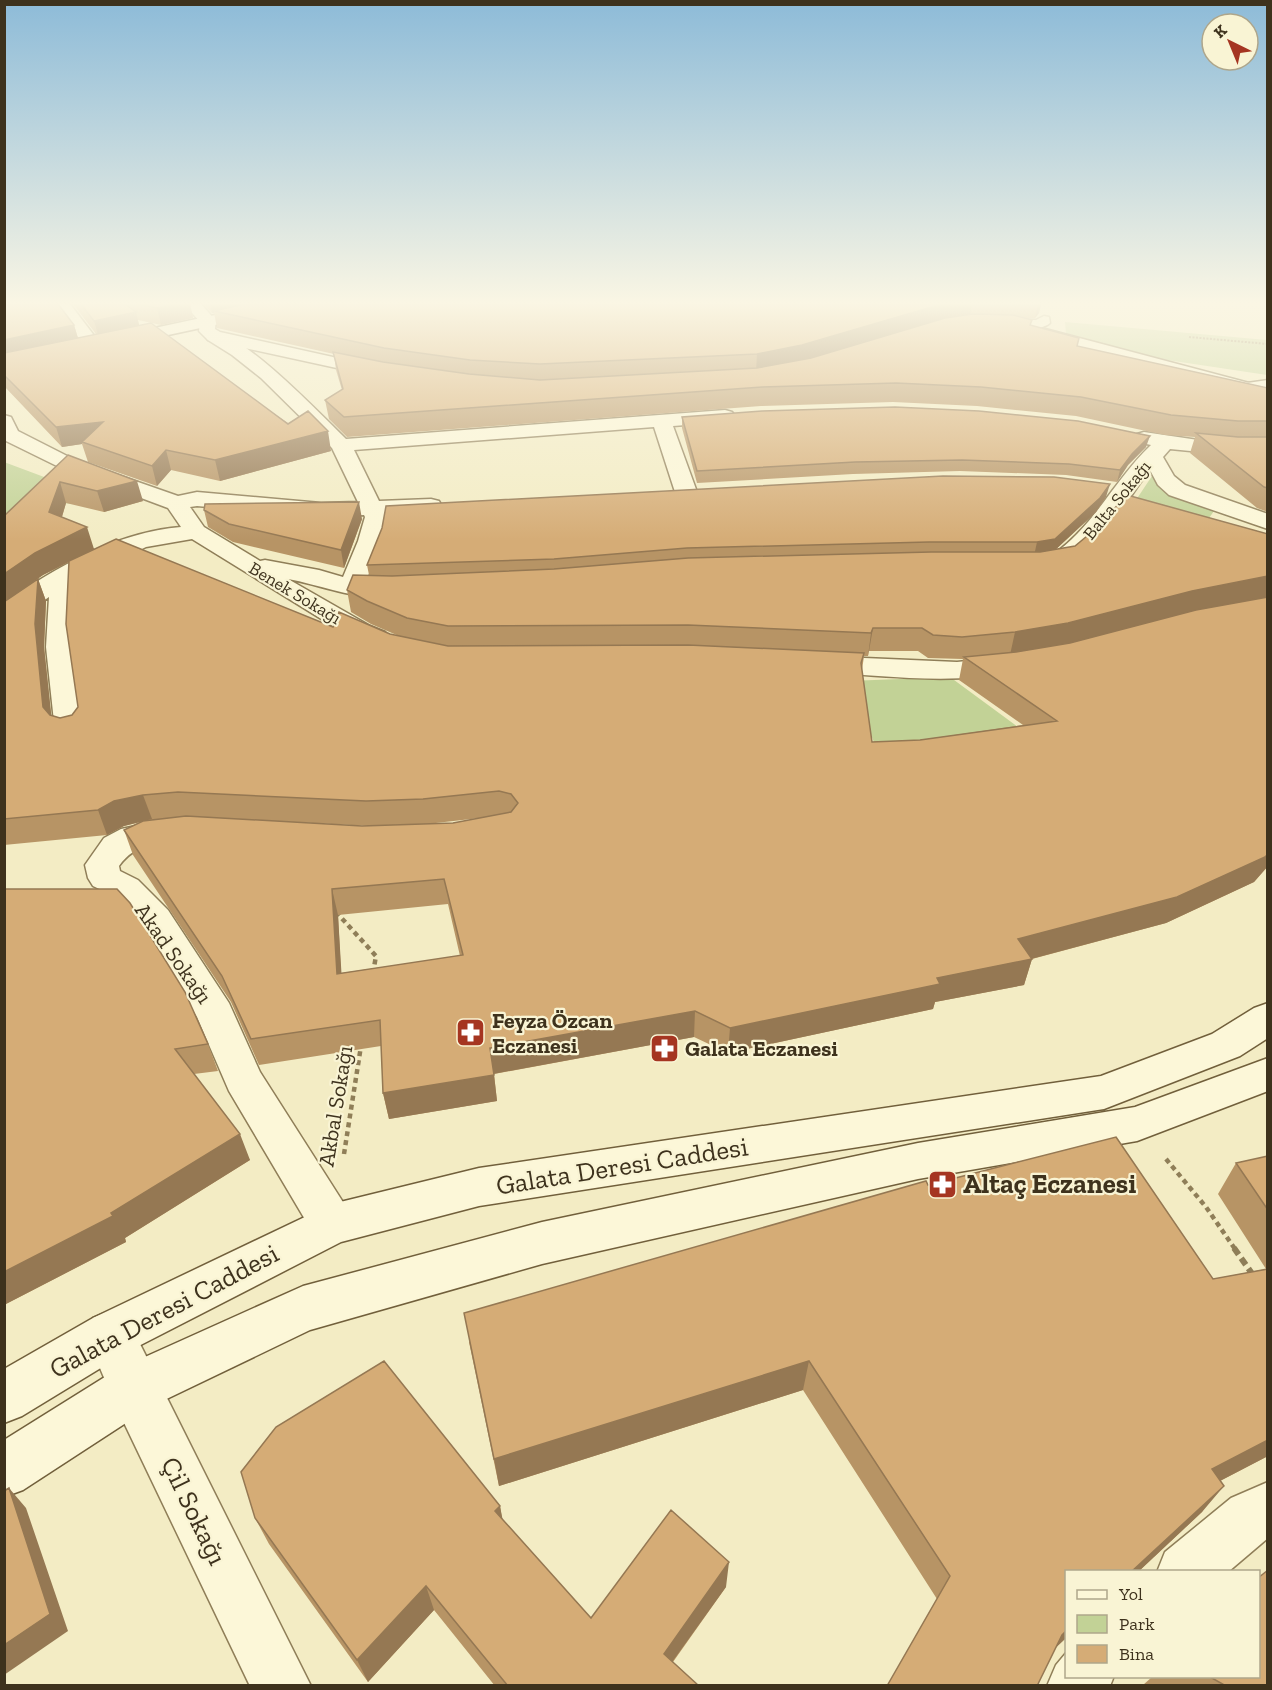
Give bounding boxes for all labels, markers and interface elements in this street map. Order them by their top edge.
north arrow [1200,12,1260,72]
text: K [1210,21,1231,42]
street label: Balta Sokağı [1078,456,1156,544]
street label: Benek Sokağı [245,557,345,629]
street label: Akad Sokağı [129,898,218,1009]
place label: Feyza Özcan Eczanesi [492,1007,612,1059]
pharmacy icon: Feyza Özcan Eczanesi [455,1017,487,1049]
pharmacy icon: Galata Eczanesi [648,1032,680,1064]
place label: Galata Eczanesi [685,1035,838,1062]
street label: Akbal Sokağı [313,1044,358,1169]
street label: Galata Deresi Caddesi [494,1130,751,1202]
pharmacy icon: Altaç Eczanesi [926,1168,958,1200]
place label: Altaç Eczanesi [963,1168,1136,1200]
street label: Galata Deresi Caddesi [44,1237,284,1385]
street label: Çil Sokağı [154,1452,234,1571]
legend [1065,1570,1260,1678]
text: Yol [1118,1583,1143,1605]
text: Park [1119,1613,1155,1635]
text: Bina [1119,1643,1154,1665]

